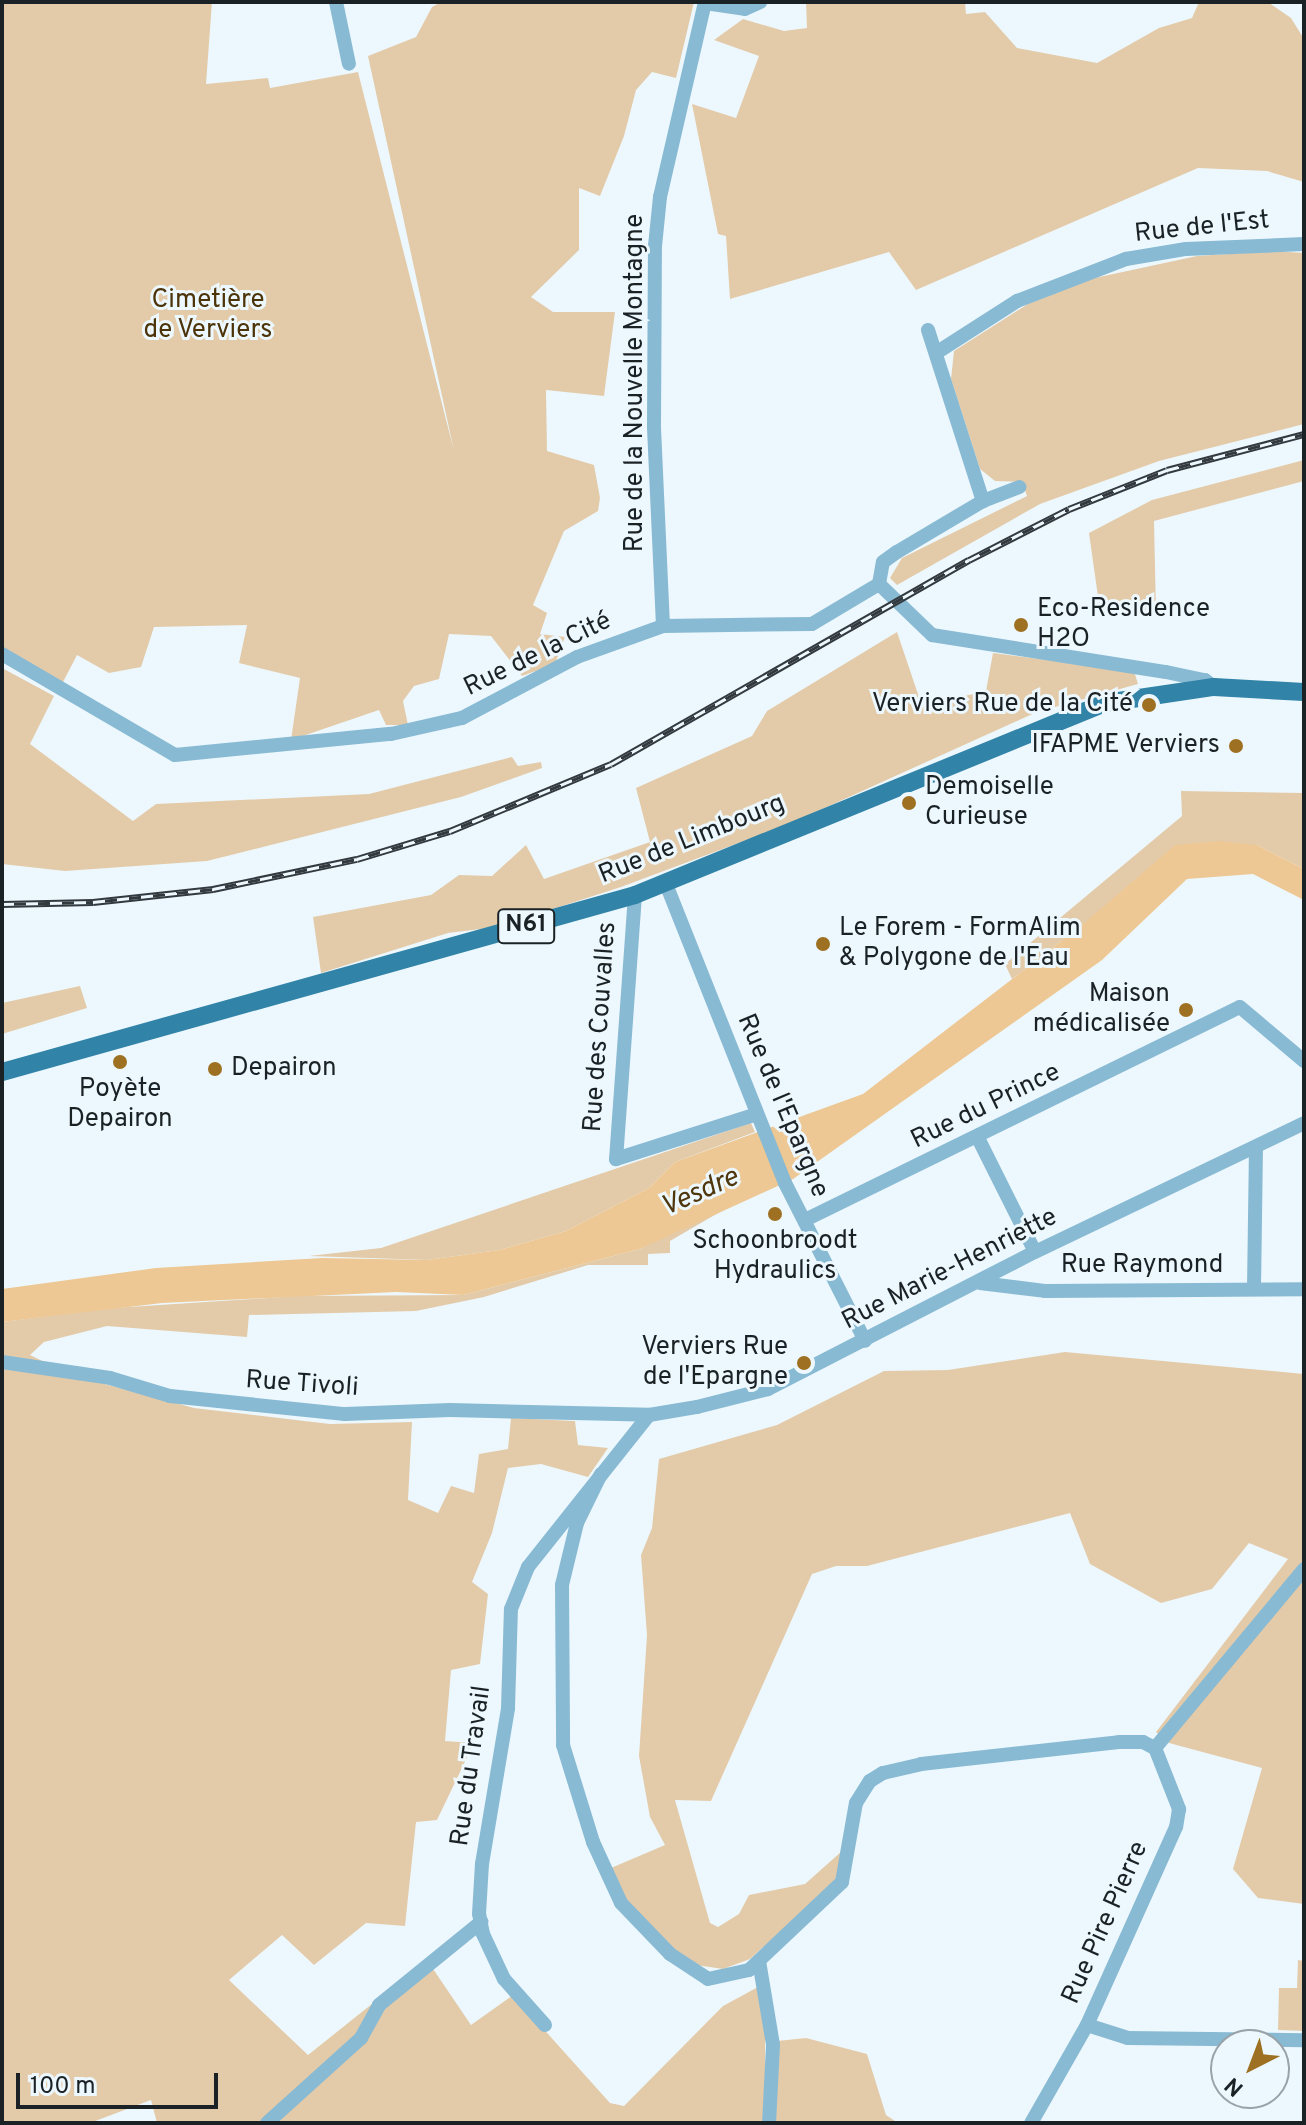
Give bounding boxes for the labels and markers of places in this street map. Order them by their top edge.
place label: Eco-Residence H2O [1037,594,1210,656]
marker: Eco-Residence H2O [1012,616,1030,634]
place label: Verviers Rue de la Cité [872,689,1133,721]
marker: Verviers Rue de la Cité [1140,696,1158,714]
place label: IFAPME Verviers [1030,730,1220,762]
marker: IFAPME Verviers [1227,737,1245,755]
place label: Demoiselle Curieuse [925,772,1054,834]
marker: Demoiselle Curieuse [900,794,918,812]
place label: Le Forem - FormAlim & Polygone de l'Eau [839,913,1081,974]
marker: Le Forem - FormAlim & Polygone de l'Eau [814,935,832,953]
place label: Maison médicalisée [1033,979,1170,1040]
marker: Maison médicalisée [1177,1001,1195,1019]
marker: Poyète Depairon [111,1053,129,1071]
place label: Depairon [231,1053,337,1085]
marker: Depairon [206,1060,224,1078]
place label: Poyète Depairon [67,1074,173,1136]
marker: Schoonbroodt Hydraulics [766,1205,784,1223]
place label: Schoonbroodt Hydraulics [692,1226,858,1288]
place label: Verviers Rue de l'Epargne [641,1332,788,1394]
marker: Verviers Rue de l'Epargne [795,1354,813,1372]

